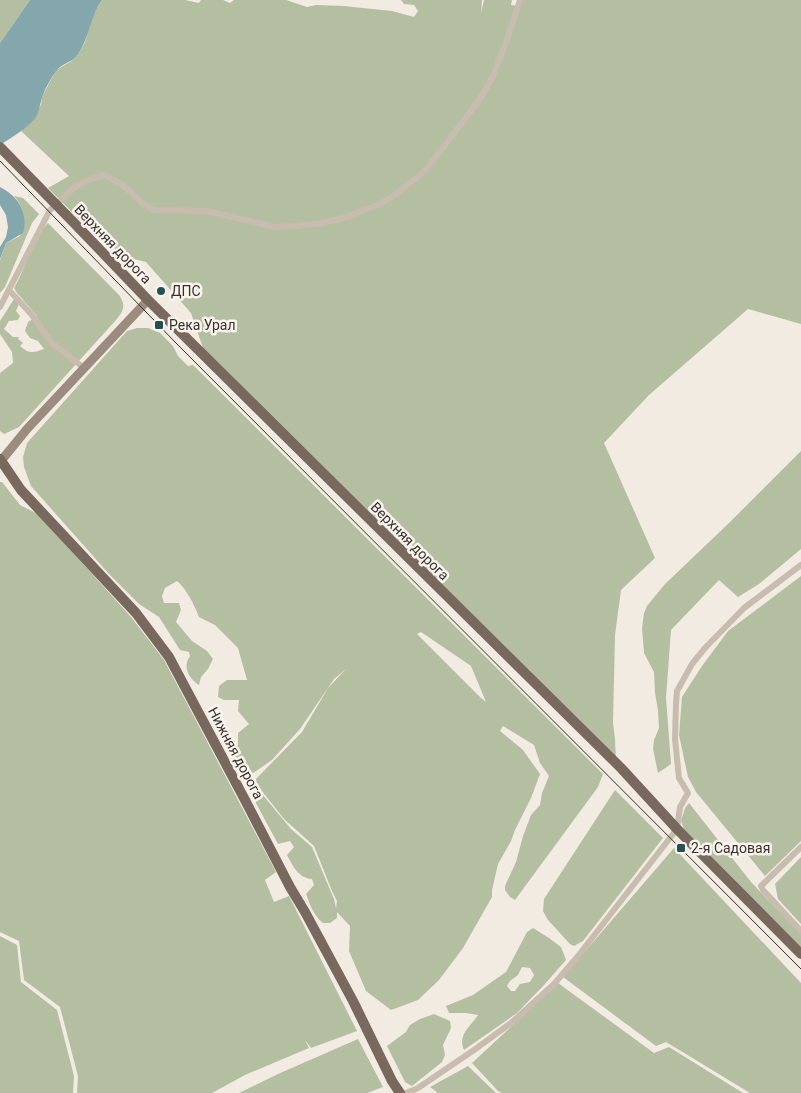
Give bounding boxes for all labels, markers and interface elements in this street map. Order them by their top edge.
street label: Верхняя дорога [71,201,155,287]
place label: ДПС [171,283,201,299]
marker: ДПС [155,285,167,297]
place label: Река Урал [169,317,236,333]
marker: Река Урал [153,319,165,331]
street label: Верхняя дорога [368,499,452,583]
street label: Нижняя дорога [205,704,267,802]
place label: 2-я Садовая [691,840,770,856]
marker: 2-я Садовая [675,842,687,854]

